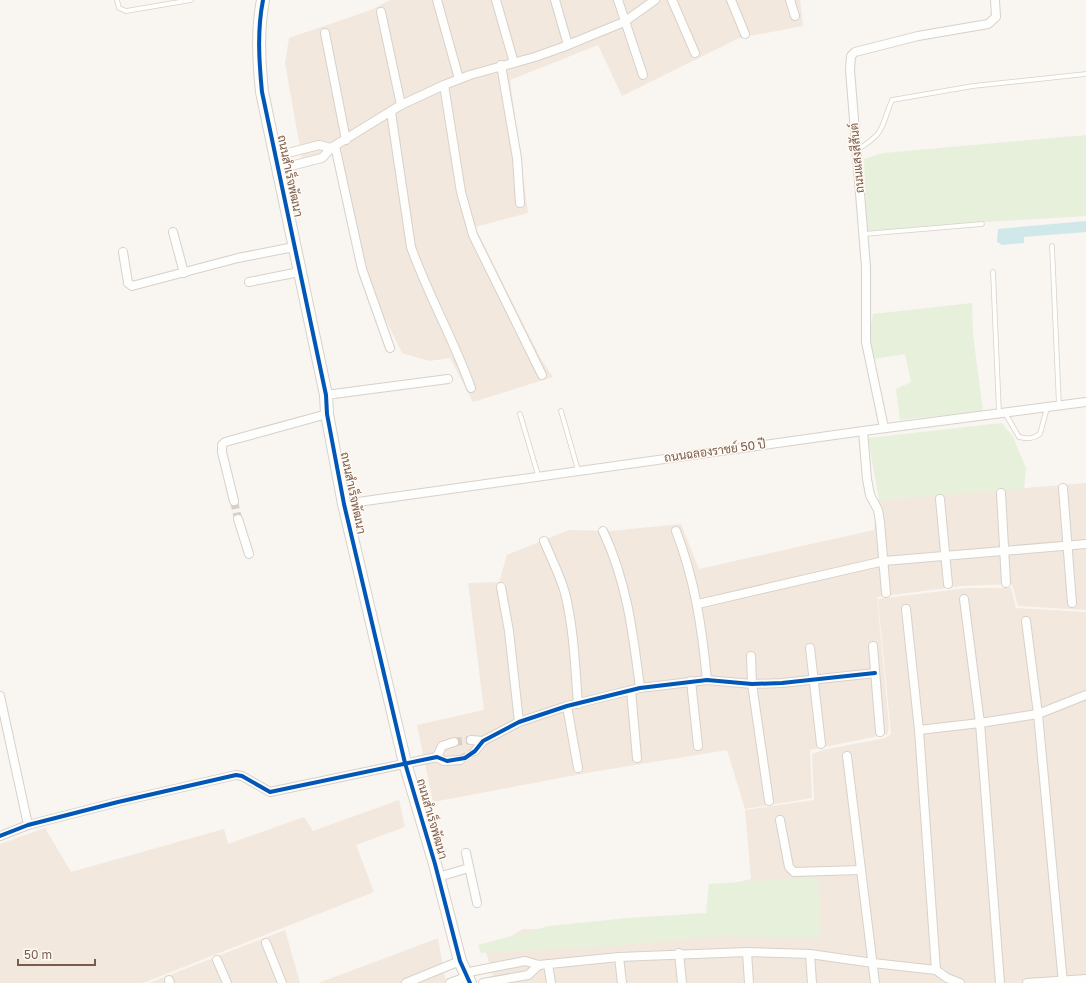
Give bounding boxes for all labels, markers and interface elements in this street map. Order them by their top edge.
street label: ถนนแสงสีสันต์ [846,122,867,194]
street label: ถนนสำเร็จพัฒนา [274,133,307,218]
street label: ถนนฉลองราชย์ 50 ปี [663,436,767,465]
street label: ถนนสำเร็จพัฒนา [337,450,370,535]
street label: ถนนสำเร็จพัฒนา [414,776,452,861]
scale bar [18,941,95,967]
text: 50 m [24,947,52,962]

